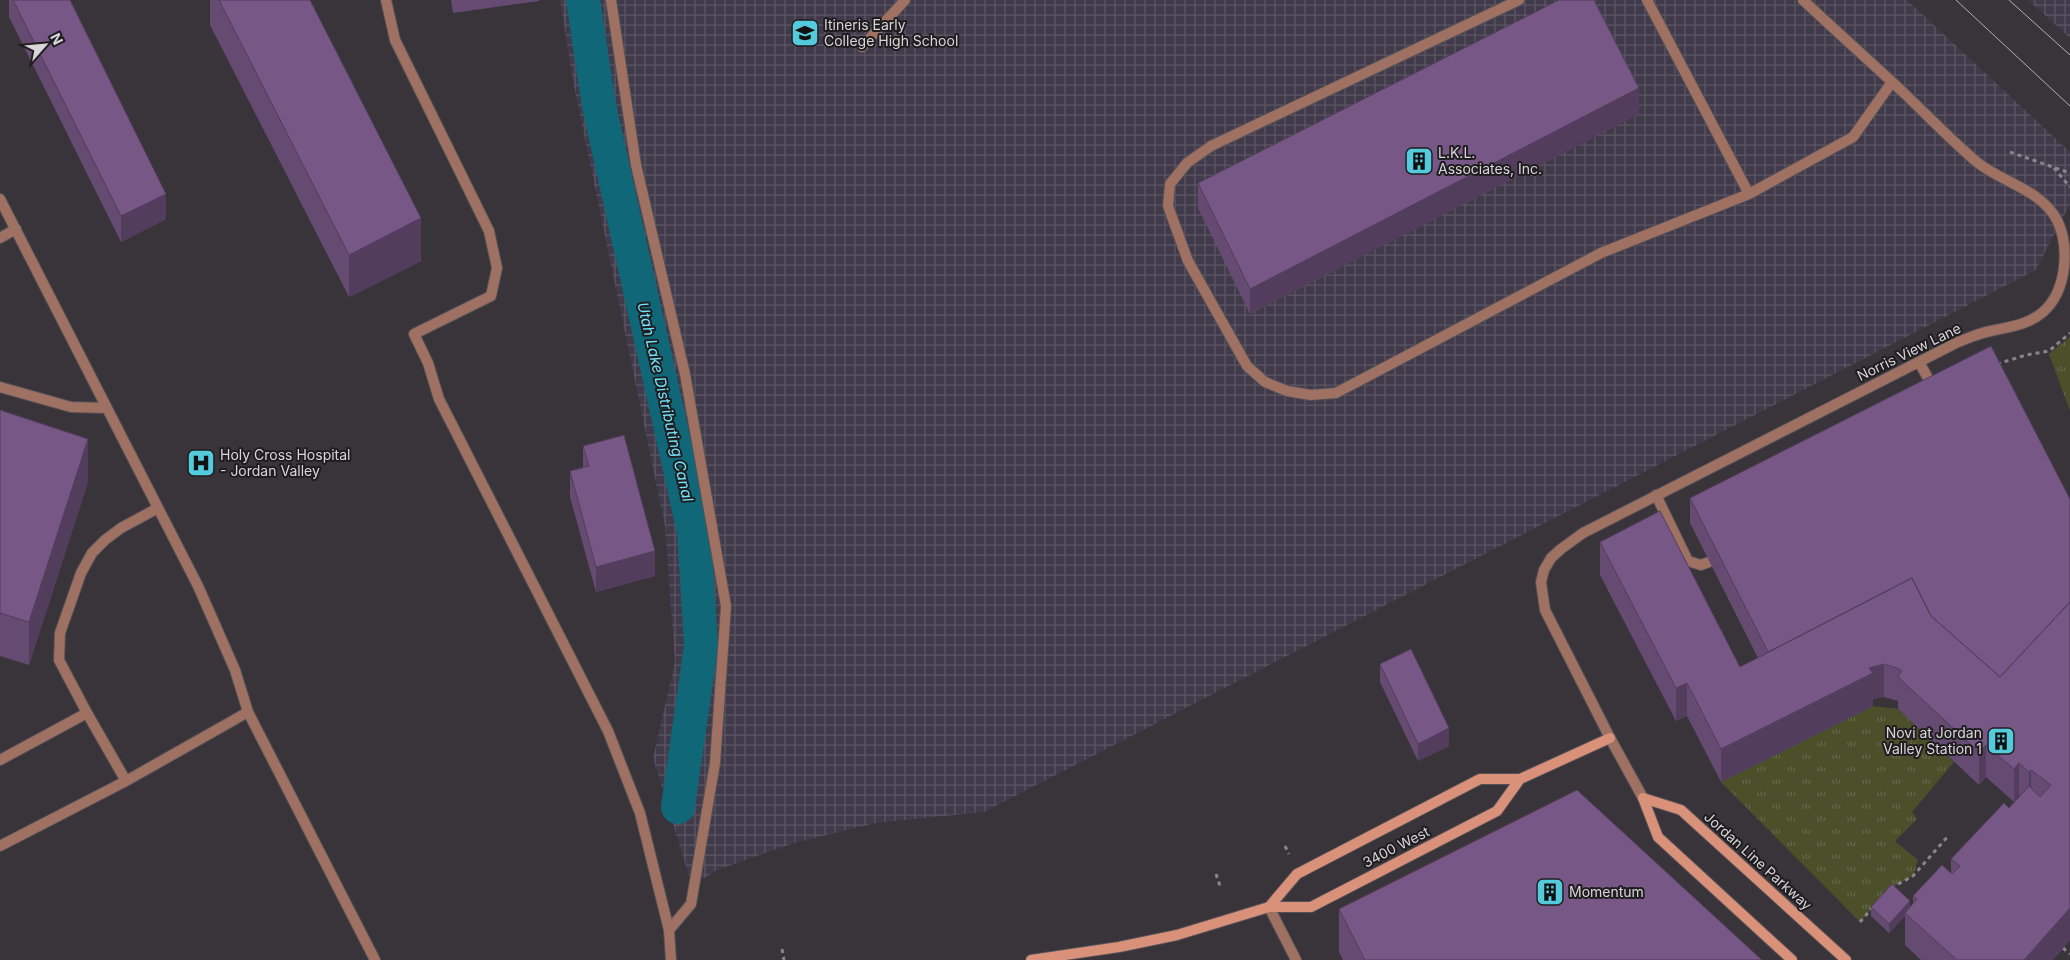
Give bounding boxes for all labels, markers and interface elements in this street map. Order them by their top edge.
place label: Itineris Early College High School [824,16,958,49]
school or university icon: Itineris Early College High School [790,18,820,48]
north arrow [20,20,70,70]
text: N [47,30,67,47]
place label: L.K.L. Associates, Inc. [1438,144,1542,177]
building icon: L.K.L. Associates, Inc. [1404,146,1434,176]
water label: Utah Lake Distributing Canal [633,300,698,504]
street label: Norris View Lane [1854,319,1963,384]
place label: Holy Cross Hospital - Jordan Valley [220,446,351,479]
hospital icon: Holy Cross Hospital - Jordan Valley [186,448,216,478]
place label: Novi at Jordan Valley Station 1 [1883,724,1982,757]
building icon: Novi at Jordan Valley Station 1 [1986,726,2016,756]
street label: Jordan Line Parkway [1701,808,1816,913]
street label: 3400 West [1360,822,1432,871]
building icon: Momentum [1535,877,1565,907]
place label: Momentum [1569,883,1644,900]

